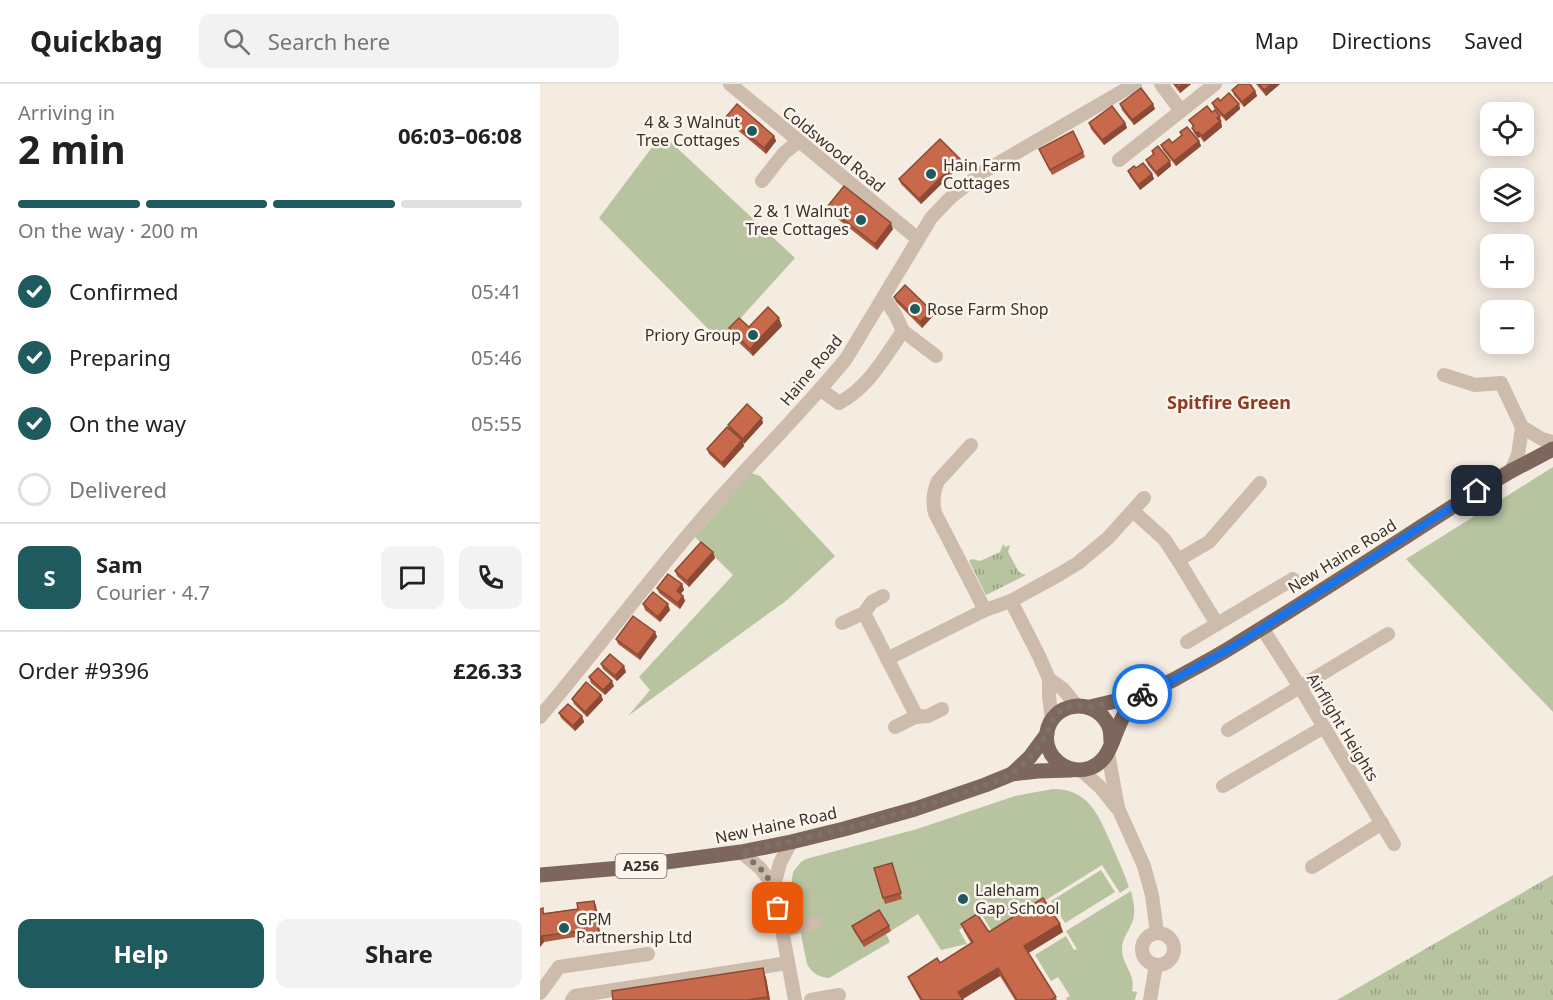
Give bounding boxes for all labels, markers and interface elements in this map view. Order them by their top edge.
search box [199,14,619,68]
text: Quickbag [30,22,163,60]
icon: search [220,25,253,58]
text: Search here [268,26,390,56]
text: Map [1255,27,1299,55]
text: Directions [1332,27,1431,55]
text: Saved [1464,27,1523,55]
text: Arriving in [18,99,115,126]
street label: Coldswood Road [778,101,890,197]
map controls [1480,102,1534,354]
button: locate [1480,102,1534,156]
place label: 4 & 3 Walnut Tree Cottages [637,111,740,151]
text: 06:03–06:08 [398,120,522,150]
text: 2 min [18,122,125,175]
marker: 4 & 3 Walnut Tree Cottages [745,124,759,138]
place label: Hain Farm Cottages [943,154,1021,194]
marker: Hain Farm Cottages [924,167,938,181]
button: layers [1480,168,1534,222]
place label: 2 & 1 Walnut Tree Cottages [746,200,849,240]
marker: 2 & 1 Walnut Tree Cottages [854,213,868,227]
text: On the way · 200 m [18,217,198,244]
button: + [1480,234,1534,288]
icon: check [18,275,51,308]
text: Confirmed [69,276,179,306]
text: 05:41 [471,278,522,305]
place label: Rose Farm Shop [927,298,1049,320]
button: − [1480,300,1534,354]
marker: Rose Farm Shop [908,302,922,316]
place label: Priory Group [645,324,741,346]
marker: Priory Group [746,328,760,342]
street label: Haine Road [775,330,847,410]
icon: check [18,341,51,374]
text: Preparing [69,342,171,372]
text: 05:46 [471,344,522,371]
district label: Spitfire Green [1167,390,1291,414]
icon: check [18,407,51,440]
text: On the way [69,408,186,438]
text: 05:55 [471,410,522,437]
pin [1451,465,1502,516]
text: Delivered [69,474,167,504]
icon: home [1460,474,1493,507]
street label: New Haine Road [1284,514,1400,598]
button: chat [381,546,444,609]
button: phone [459,546,522,609]
text: Sam [96,549,143,579]
text: S [43,562,56,592]
text: Courier · 4.7 [96,579,210,606]
text: Order #9396 [18,655,149,685]
text: £26.33 [453,655,522,685]
courier [1112,664,1172,724]
street label: Airflight Heights [1302,669,1384,785]
icon: bike [1126,678,1159,711]
street label: New Haine Road [713,801,839,849]
road number: A256 [616,854,666,878]
place label: Laleham Gap School [975,879,1059,919]
pin [752,882,803,933]
icon: bag [761,891,794,924]
marker: Laleham Gap School [956,892,970,906]
place label: GPM Partnership Ltd [576,908,692,948]
button: Help [18,919,264,988]
button: Share [276,919,522,988]
marker: GPM Partnership Ltd [557,921,571,935]

